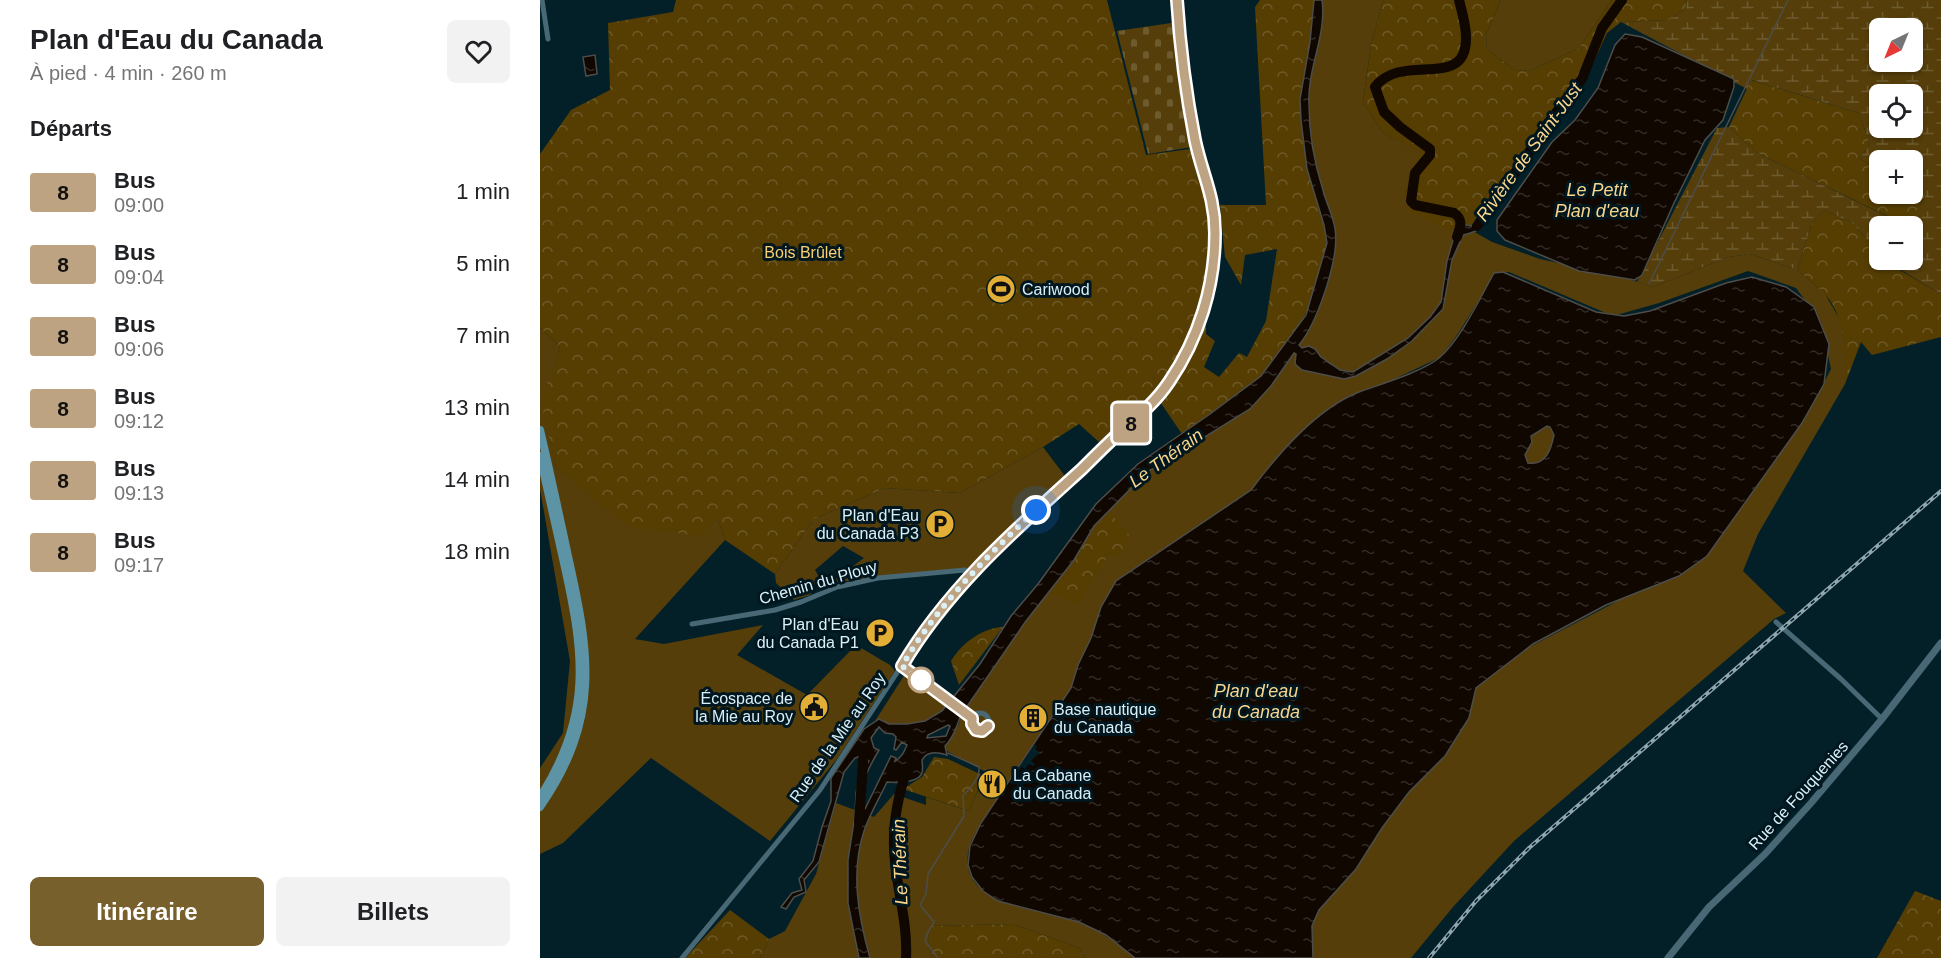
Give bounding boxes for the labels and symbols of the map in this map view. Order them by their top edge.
north arrow [1869,18,1923,72]
water label: Rivière de Saint-Just [1472,78,1586,225]
water label: Le Petit Plan d'eau [1555,180,1639,221]
park label: Bois Brûlet [764,244,842,261]
sports icon: Cariwood [985,273,1017,305]
place label: Cariwood [1022,281,1090,298]
line badge: 8 [1112,404,1150,442]
water label: Le Thérain [1125,425,1207,491]
your location [1021,495,1051,525]
place label: Plan d'Eau du Canada P3 [817,507,919,542]
parking icon: Plan d'Eau du Canada P3 [924,508,956,540]
street label: Chemin du Plouy [757,558,879,607]
place label: Plan d'Eau du Canada P1 [757,616,859,651]
parking icon: Plan d'Eau du Canada P1 [864,617,896,649]
unlabelled marker [908,667,934,693]
street label: Rue de la Mie au Roy [786,669,888,805]
water label: Plan d'eau du Canada [1212,681,1300,722]
place label: Écospace de la Mie au Roy [695,689,793,725]
public building icon: Écospace de la Mie au Roy [798,691,830,723]
place label: Base nautique du Canada [1054,701,1156,736]
building icon: Base nautique du Canada [1017,702,1049,734]
street label: Rue de Fouquenies [1745,738,1851,853]
place label: La Cabane du Canada [1013,767,1091,802]
restaurant icon: La Cabane du Canada [976,768,1008,800]
water label: Le Thérain [889,819,911,905]

